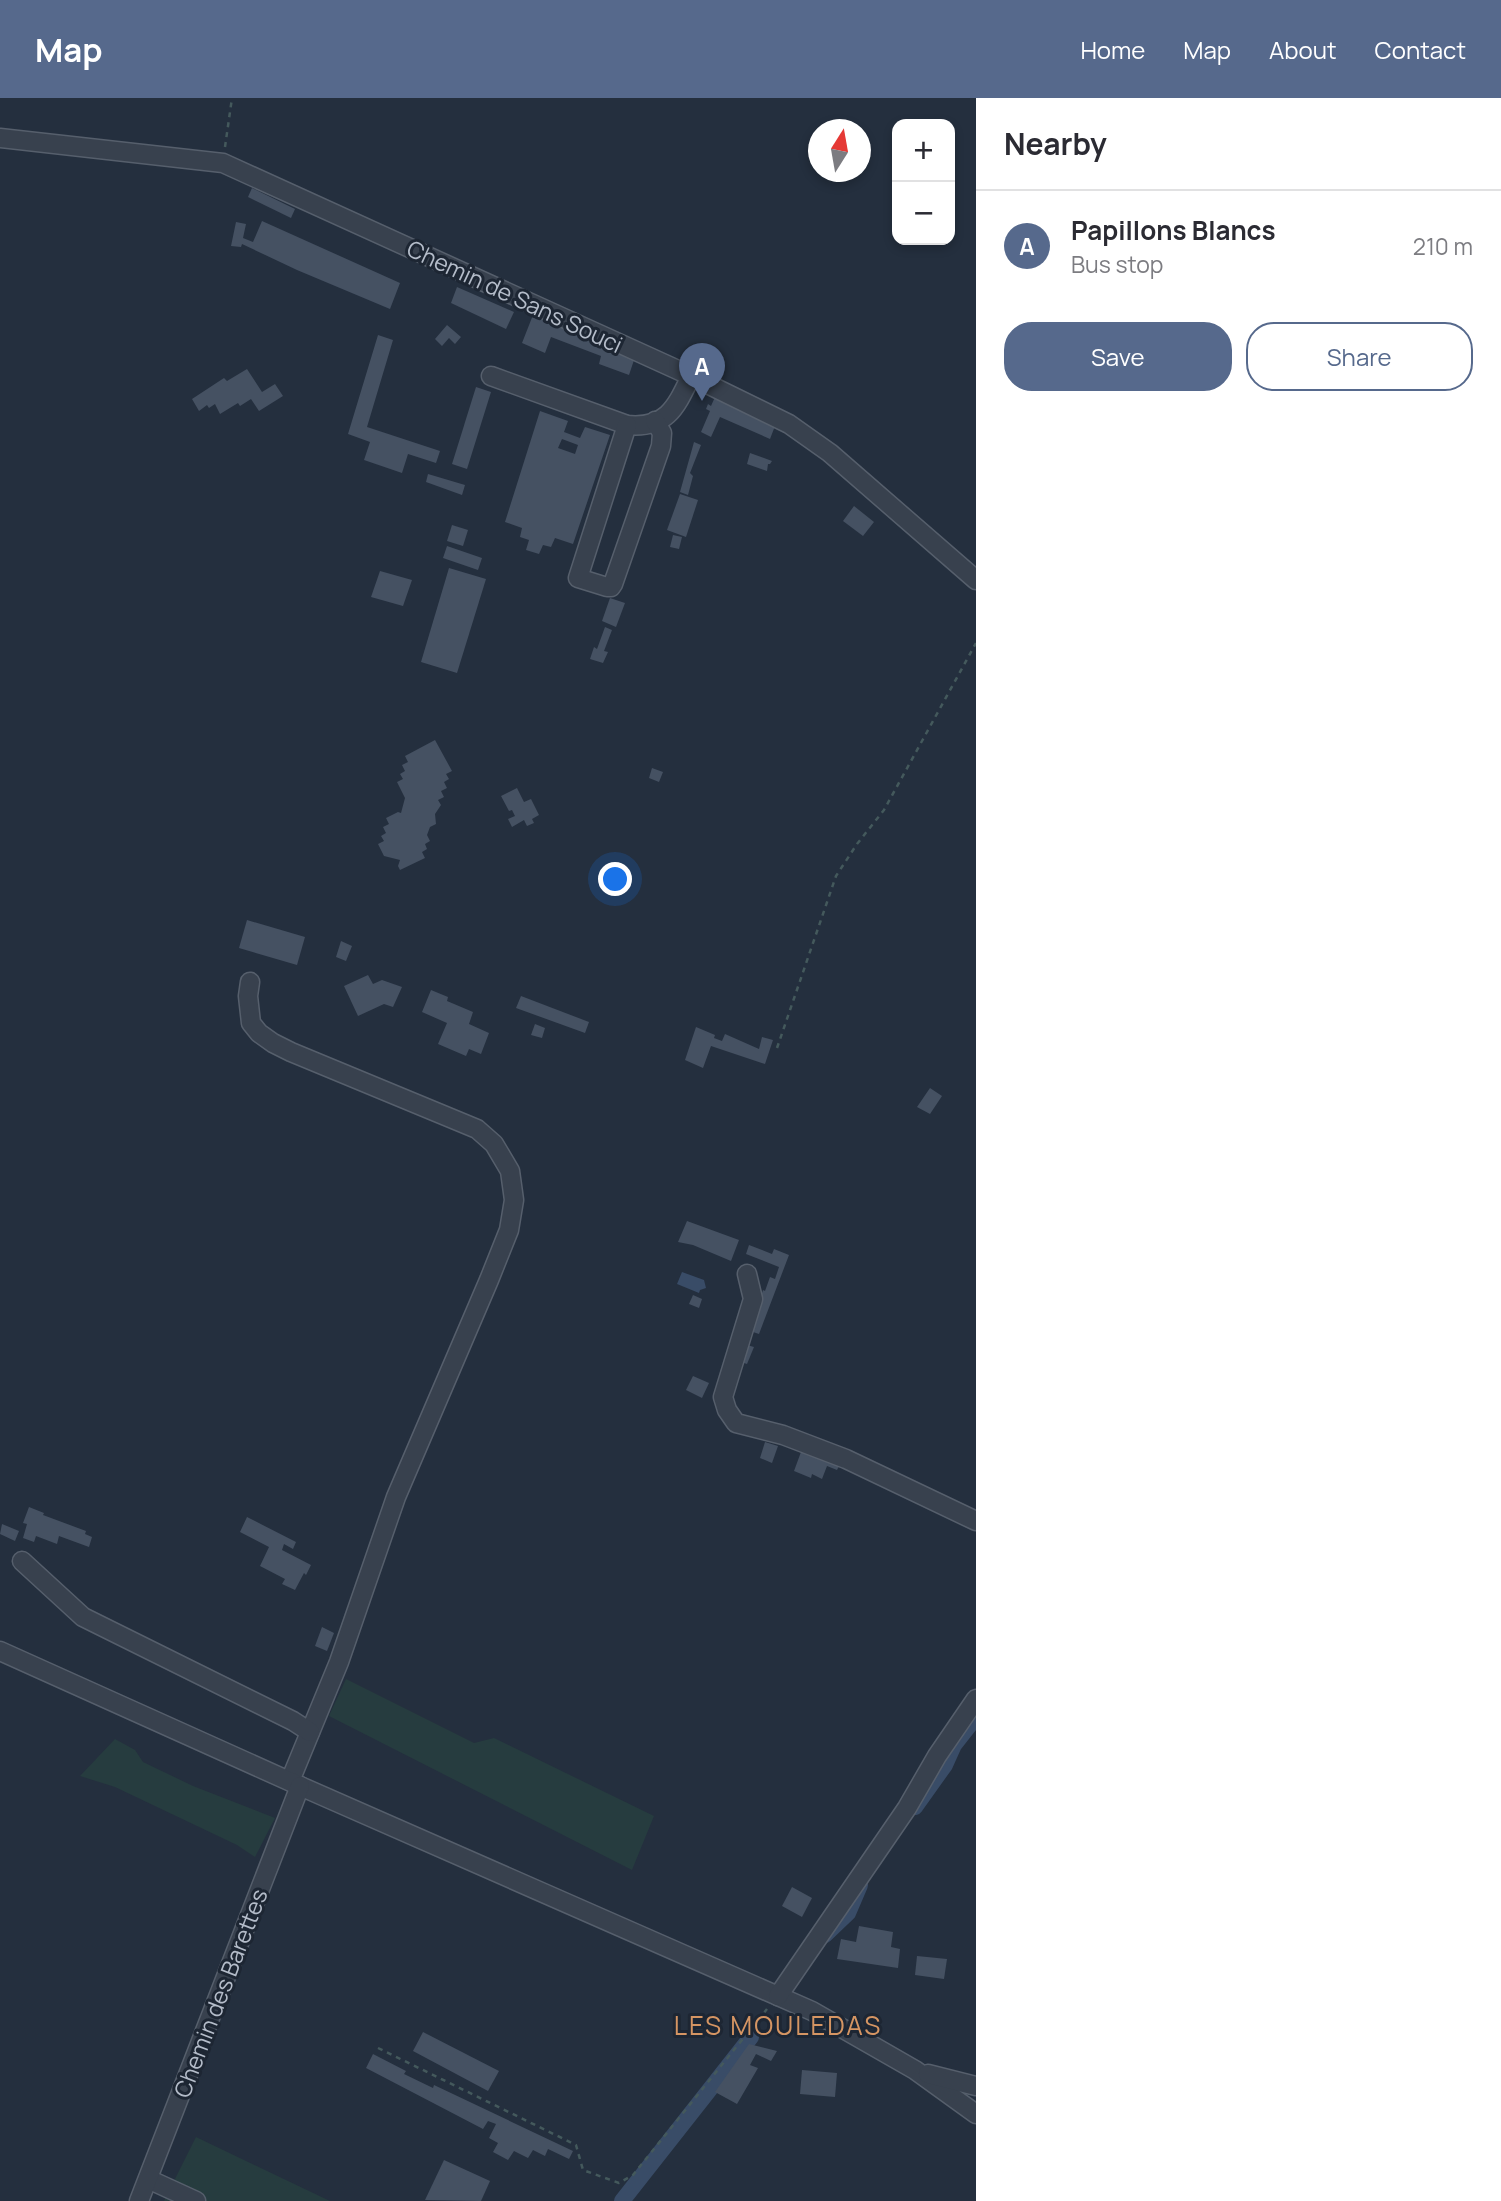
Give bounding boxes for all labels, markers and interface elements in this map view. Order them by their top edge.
text: Map [35,27,103,72]
text: Home [1080,33,1145,66]
text: Map [1183,33,1231,66]
text: About [1269,33,1337,66]
text: Contact [1375,33,1466,66]
north arrow [808,119,871,182]
map controls [892,119,955,245]
button: + [892,119,955,182]
text: Nearby [1004,123,1107,164]
button: − [892,182,955,245]
text: Papillons Blancs [1071,212,1276,248]
text: A [1019,230,1035,262]
text: 210 m [1413,230,1473,262]
street label: Chemin de Sans Souci [402,232,628,360]
text: Bus stop [1071,248,1163,280]
button: Save [1004,322,1232,391]
button: Share [1246,322,1473,391]
pin: A [679,343,725,401]
your location [598,862,632,896]
street label: Chemin des Barettes [165,1884,275,2102]
district label: LES MOULEDAS [674,2007,882,2043]

